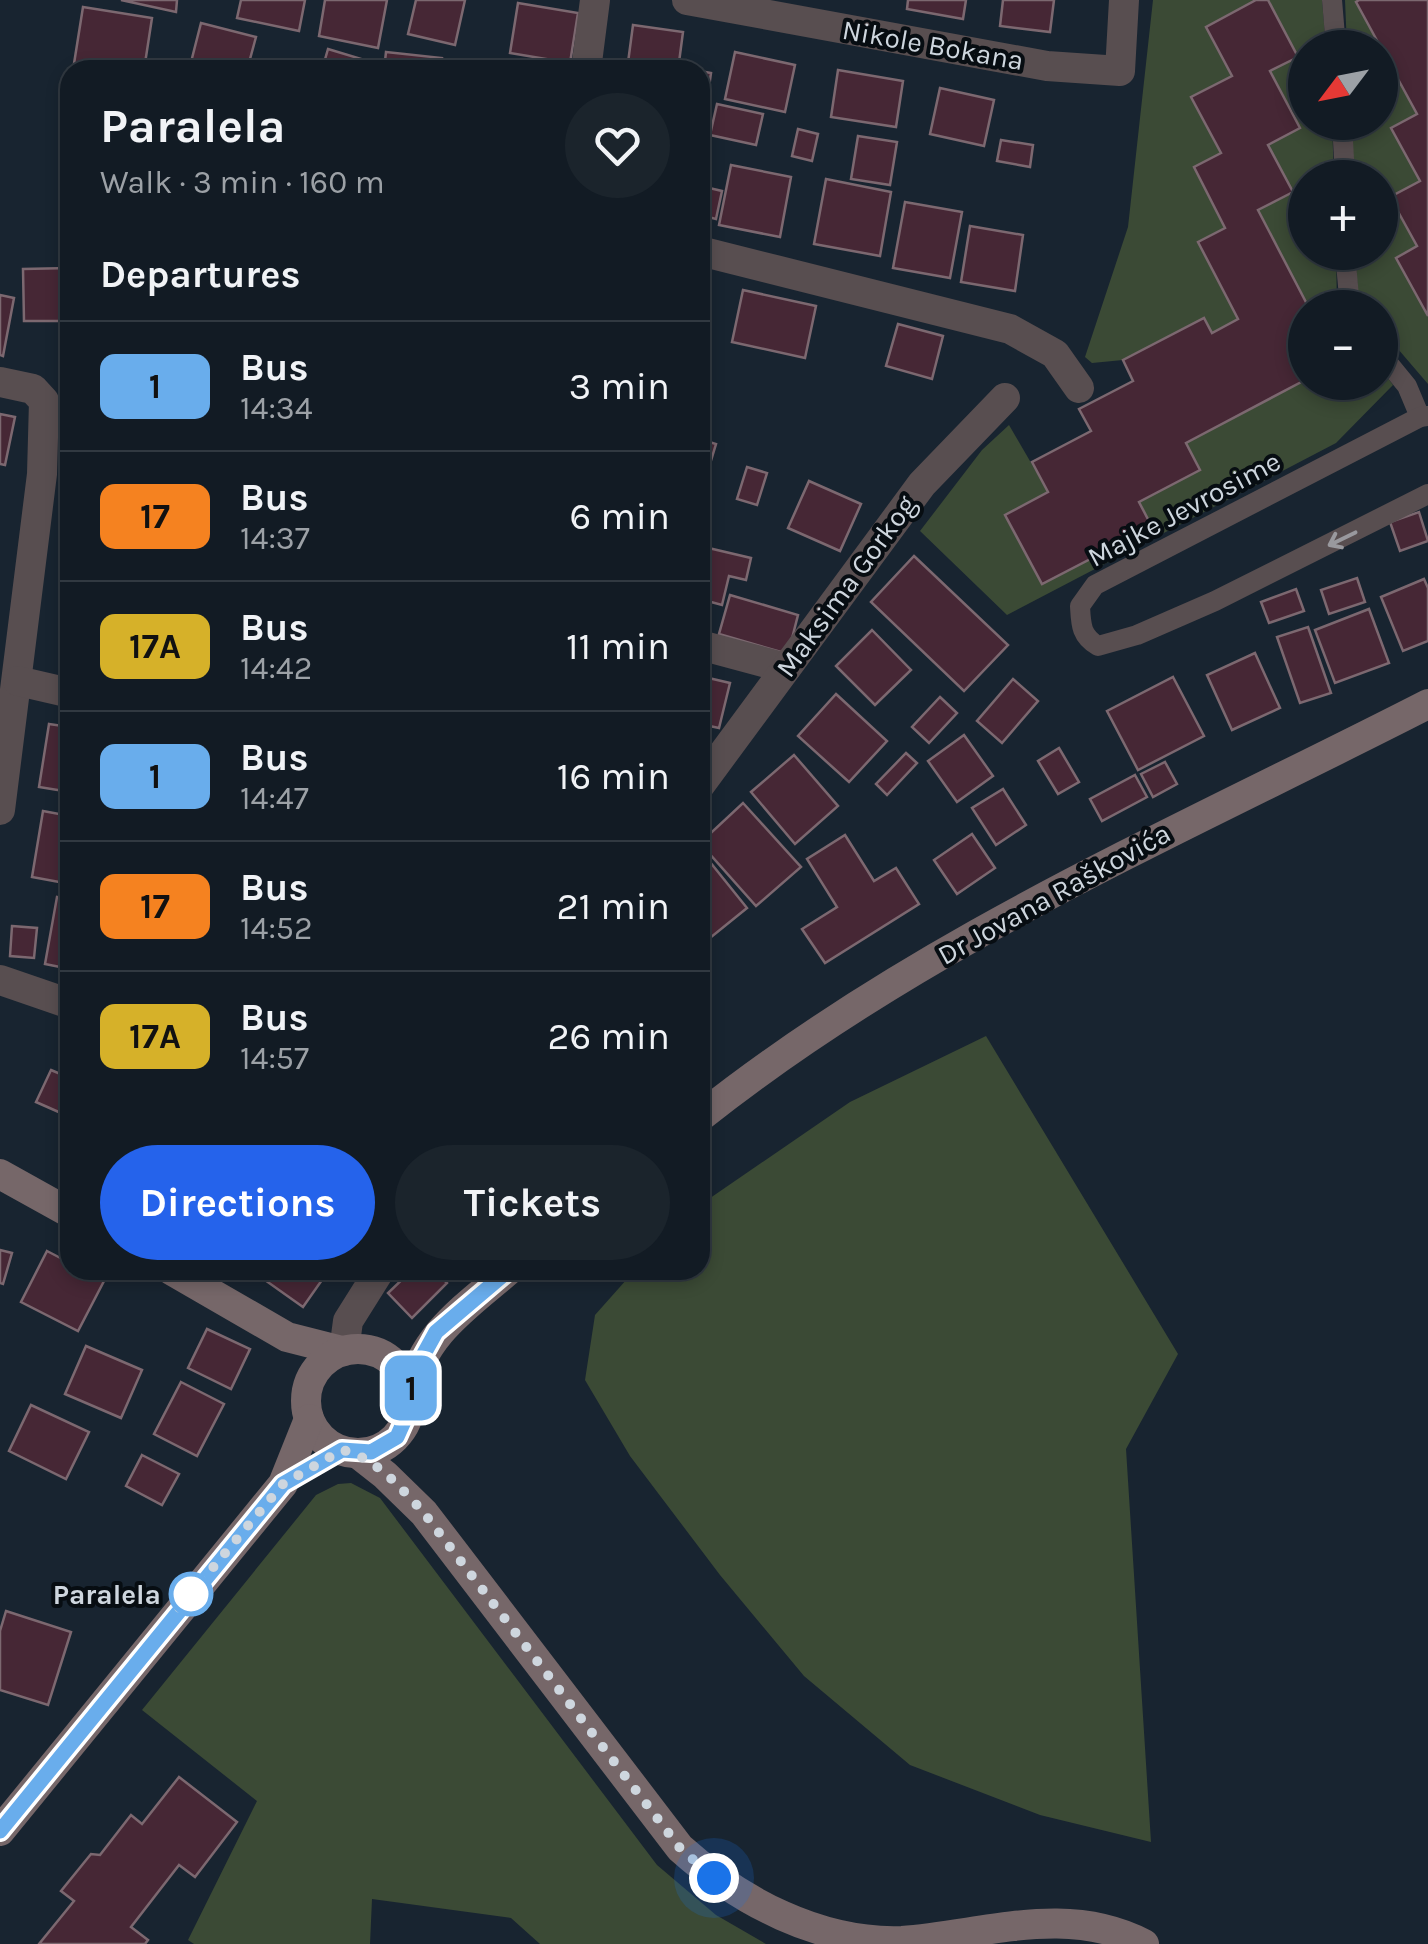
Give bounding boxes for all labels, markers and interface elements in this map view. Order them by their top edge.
street label: Nikole Bokana [840,13,1026,77]
north arrow [1288,30,1398,140]
map controls [1288,30,1398,400]
button: heart [565,93,670,198]
text: Paralela [100,98,286,154]
button: + [1288,160,1398,270]
text: Walk · 3 min · 160 m [100,164,385,201]
text: Departures [100,252,300,297]
button: − [1288,290,1398,400]
text: Bus [240,345,309,390]
text: 3 min [569,364,670,409]
text: 1 [149,366,161,407]
text: 14:34 [240,390,313,427]
street label: Majke Jevrosime [1082,444,1286,574]
text: Bus [240,475,309,520]
street label: Maksima Gorkog [769,489,923,683]
text: 6 min [569,494,670,539]
text: 17 [140,496,170,537]
text: 14:37 [240,520,310,557]
one-way arrow [1327,530,1357,549]
text: Bus [240,605,309,650]
text: 11 min [566,624,670,669]
text: 17A [129,626,181,667]
text: 14:42 [240,650,312,687]
text: Bus [240,735,309,780]
text: 16 min [557,754,670,799]
text: 1 [149,756,161,797]
text: 14:47 [240,780,309,817]
street label: Dr Jovana Raškovića [932,816,1176,972]
text: Bus [240,865,309,910]
text: 21 min [557,884,670,929]
text: 17 [140,886,170,927]
text: 14:52 [240,910,312,947]
text: Bus [240,995,309,1040]
text: 26 min [547,1014,670,1059]
text: 17A [129,1016,181,1057]
text: 14:57 [240,1040,309,1077]
button: Directions [100,1145,375,1260]
button: Tickets [395,1145,670,1260]
line badge: 1 [378,1356,444,1420]
text: 1 [405,1368,417,1409]
marker: Paralela [170,1573,212,1615]
place label: Paralela [53,1578,161,1611]
your location [689,1853,739,1903]

